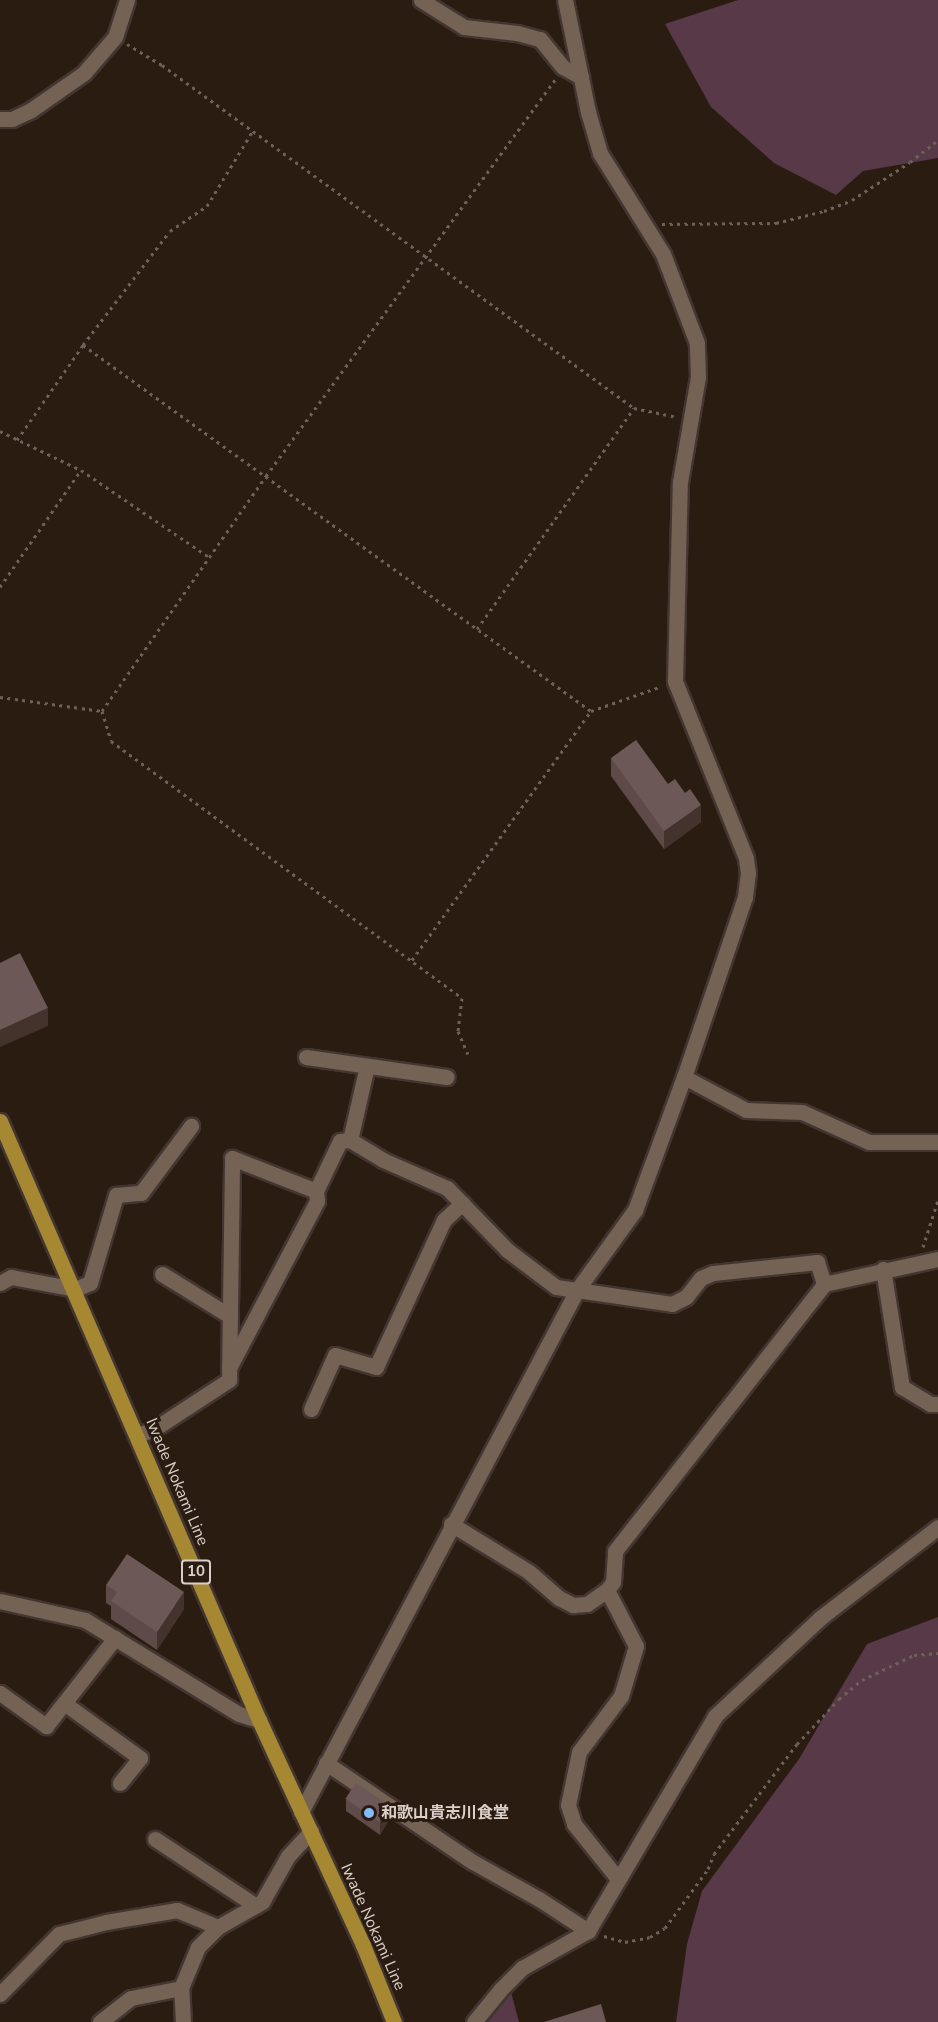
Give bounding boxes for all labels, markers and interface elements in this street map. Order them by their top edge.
street label: Iwade Nokami Line [141,1415,213,1549]
road number: 10 [181,1560,211,1584]
place label: 和歌山貴志川食堂 [381,1803,509,1823]
marker: 和歌山貴志川食堂 [362,1806,376,1820]
street label: Iwade Nokami Line [336,1861,410,1993]

